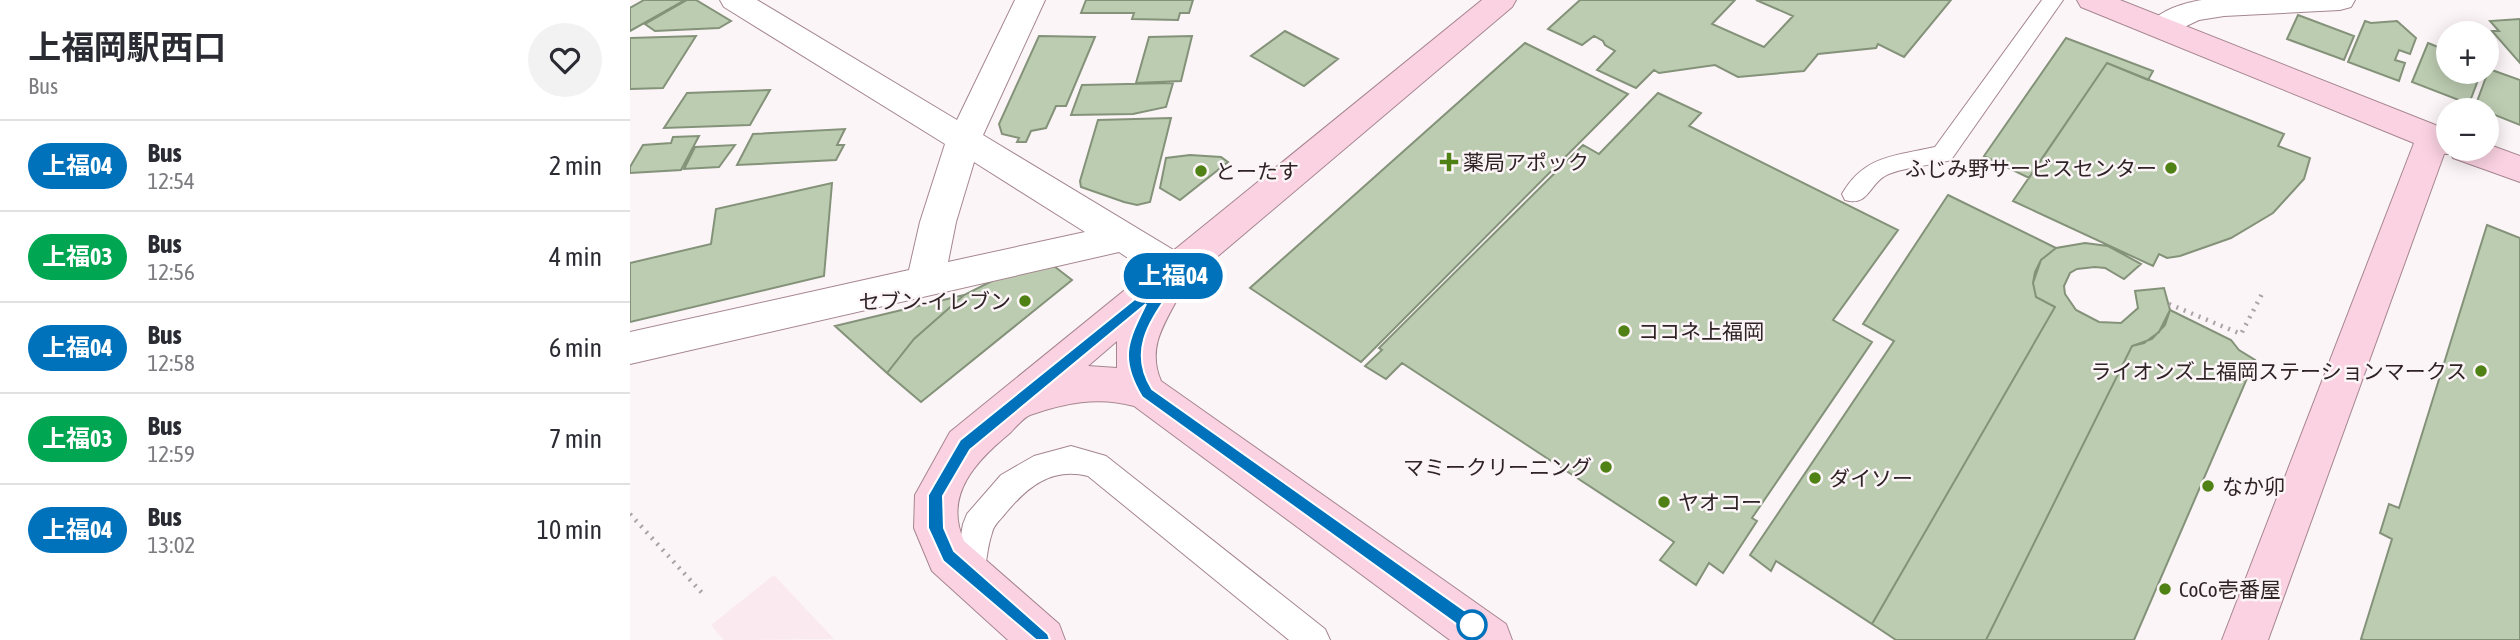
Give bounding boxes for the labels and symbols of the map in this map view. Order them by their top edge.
place label: 薬局アポック [1463,150,1589,174]
marker: 薬局アポック [1441,154,1457,170]
place label: ふじみ野サービスセンター [1905,156,2157,180]
place label: とーたす [1215,159,1299,183]
marker: ふじみ野サービスセンター [2163,160,2179,176]
marker: とーたす [1193,163,1209,179]
line badge: 上福04 [1124,253,1222,299]
place label: セブン-イレブン [859,289,1011,313]
marker: セブン-イレブン [1017,293,1033,309]
place label: ココネ上福岡 [1638,319,1764,343]
marker: ココネ上福岡 [1616,323,1632,339]
place label: ライオンズ上福岡ステーションマークス [2090,359,2467,383]
marker: ライオンズ上福岡ステーションマークス [2473,363,2489,379]
place label: マミークリーニング [1403,455,1592,479]
marker: マミークリーニング [1598,459,1614,475]
place label: ダイソー [1829,466,1913,490]
marker: ダイソー [1807,470,1823,486]
place label: なか卯 [2222,474,2285,498]
marker: なか卯 [2200,478,2216,494]
place label: ヤオコー [1678,490,1762,514]
marker: ヤオコー [1656,494,1672,510]
place label: CoCo壱番屋 [2179,577,2281,601]
marker: CoCo壱番屋 [2157,581,2173,597]
unlabelled marker [1457,610,1487,640]

